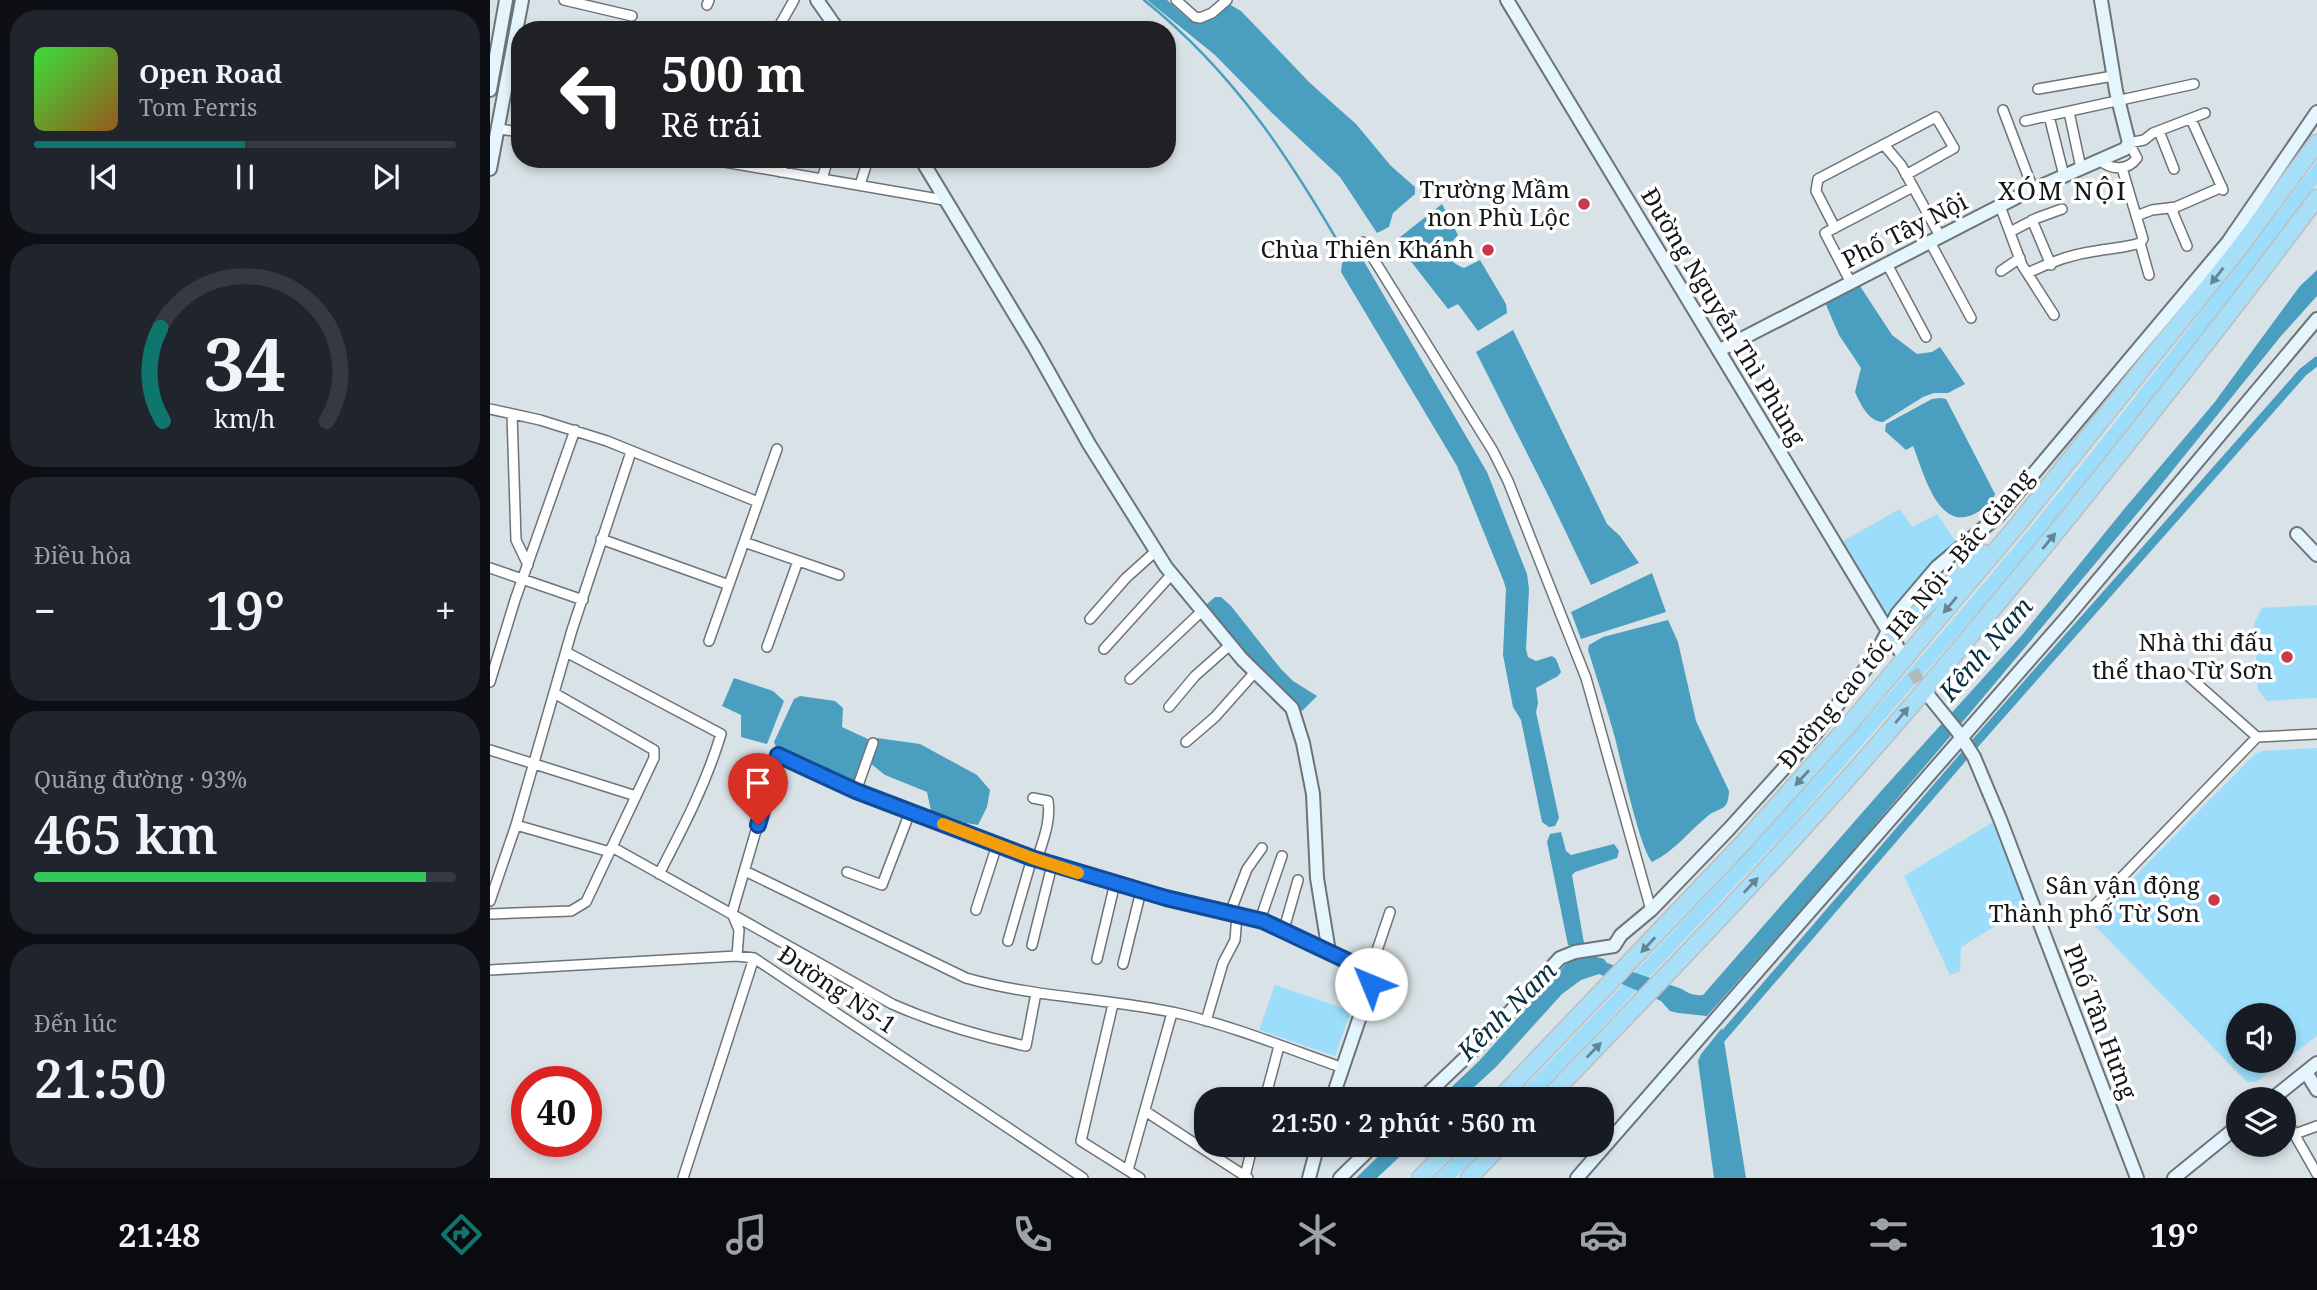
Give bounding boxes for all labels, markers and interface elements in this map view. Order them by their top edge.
text: 500 m [661,40,805,106]
icon: left [546,49,637,140]
text: Open Road [139,55,282,91]
text: Tom Ferris [139,91,257,123]
text: Rẽ trái [661,103,761,146]
icon: previous [85,158,123,196]
icon: pause [226,158,264,196]
icon: next [367,158,405,196]
place label: Trường Mầm non Phù Lộc [1419,172,1570,233]
district label: XÓM NỘI [1998,172,2128,208]
street label: Đường Nguyễn Thì Phùng [1634,181,1814,451]
street label: Phố Tây Nội [1836,184,1973,275]
marker: Trường Mầm non Phù Lộc [1576,196,1592,212]
place label: Chùa Thiên Khánh [1261,232,1474,265]
marker: Chùa Thiên Khánh [1480,242,1496,258]
one-way arrow [2209,267,2224,285]
text: 34 [204,314,286,413]
text: km/h [214,401,276,435]
street label: Đường cao tốc Hà Nội - Bắc Giang [1770,461,2040,775]
one-way arrow [2041,533,2056,551]
text: Điều hòa [34,539,132,571]
text: 19° [206,574,285,645]
text: − [34,584,56,636]
text: + [435,584,456,636]
water label: Kênh Nam [1929,589,2040,709]
one-way arrow [1942,596,1958,614]
place label: Nhà thi đấu thể thao Từ Sơn [2092,625,2273,686]
marker: Nhà thi đấu thể thao Từ Sơn [2279,649,2295,665]
one-way arrow [1894,707,1909,724]
pin [728,753,788,825]
text: Quãng đường · 93% [34,763,247,795]
icon: arrive [739,764,777,802]
one-way arrow [1795,769,1810,786]
text: 465 km [34,798,218,869]
place label: Sân vận động Thành phố Từ Sơn [1989,868,2200,929]
one-way arrow [1742,877,1758,894]
marker: Sân vận động Thành phố Từ Sơn [2206,892,2222,908]
one-way arrow [1640,936,1656,953]
street label: Đường N5-1 [772,937,903,1040]
street label: Phố Tân Hưng [2057,939,2146,1104]
position arrow [1334,947,1408,1021]
water label: Kênh Nam [1448,953,1564,1068]
map controls [2226,1003,2296,1157]
button: sound [2226,1003,2296,1073]
text: Đến lúc [34,1007,117,1039]
text: 21:50 [34,1042,167,1113]
one-way arrow [1586,1042,1602,1059]
speed limit sign: 40 [511,1066,602,1157]
button: layers [2226,1087,2296,1157]
text: 21:50 · 2 phút · 560 m [1271,1104,1537,1140]
icon: directions [437,1210,486,1259]
icon: music [722,1210,771,1259]
icon: phone [1008,1210,1057,1259]
icon: climate [1293,1210,1342,1259]
icon: car [1579,1210,1628,1259]
icon: filters [1864,1210,1913,1259]
text: 21:48 [118,1213,200,1256]
text: 19° [2150,1213,2199,1256]

